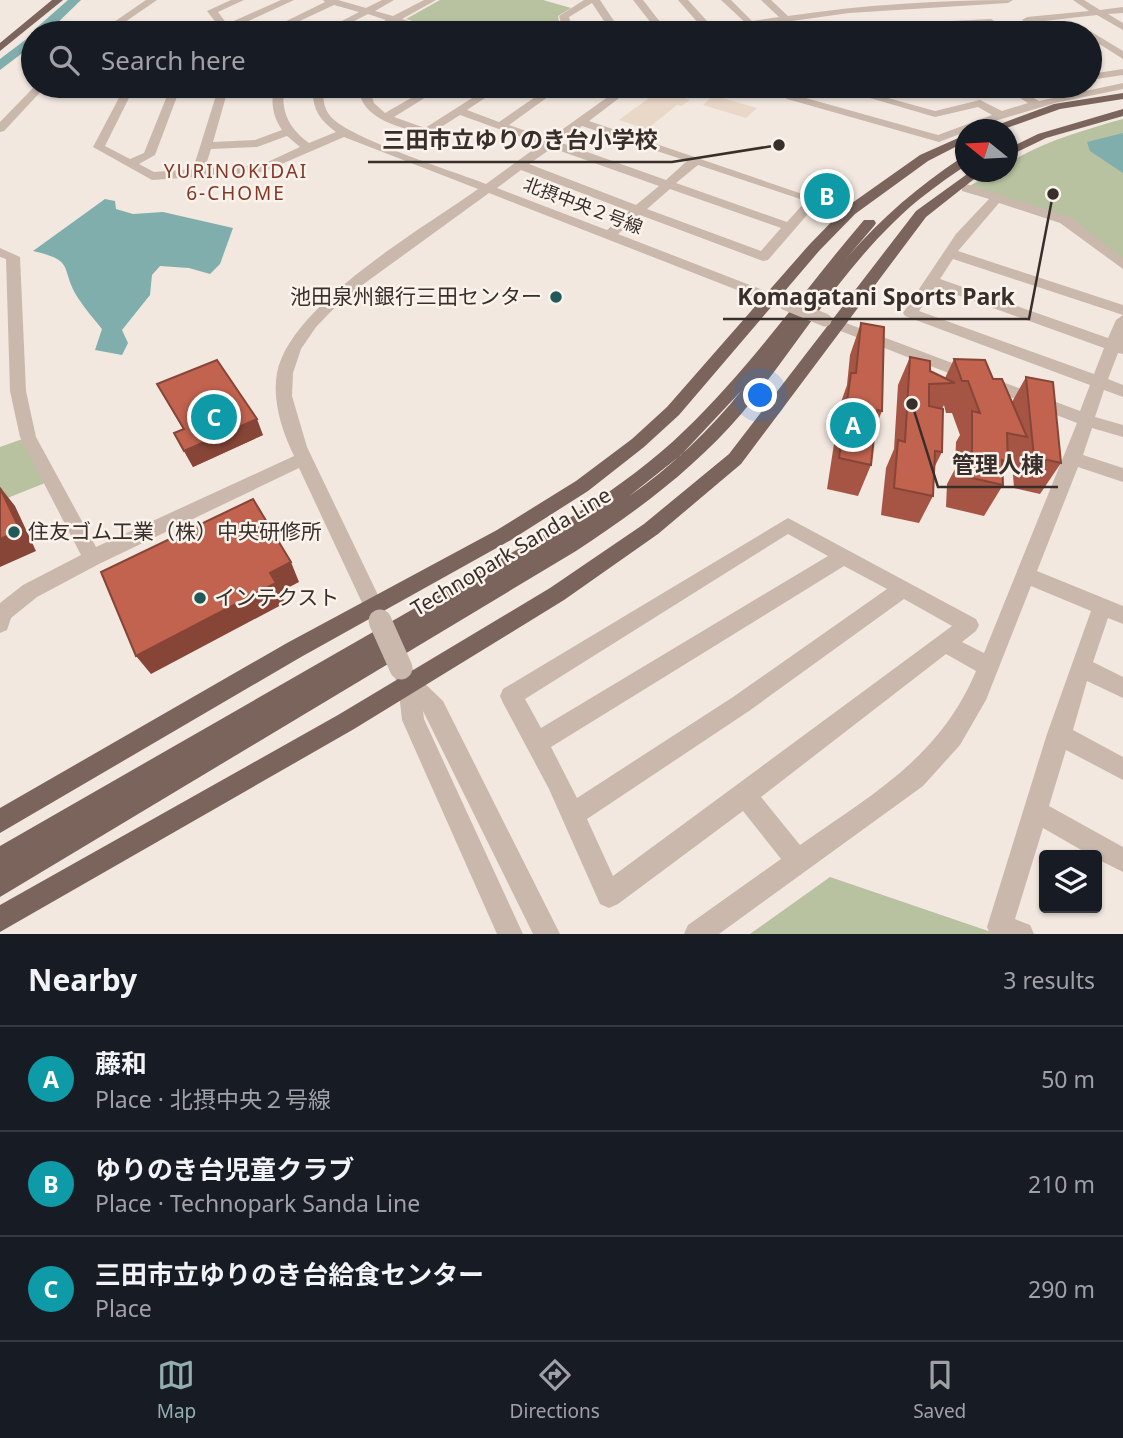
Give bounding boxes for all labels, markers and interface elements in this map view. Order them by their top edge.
search box [21,21,1102,98]
icon: search [45,41,83,79]
text: Search here [101,42,246,78]
callout: 三田市立ゆりのき台小学校 [368,118,672,162]
north arrow [955,119,1018,182]
text: 三田市立ゆりのき台小学校 [382,123,658,155]
district label: YURINOKIDAI 6-CHOME [164,158,308,206]
pin: B [804,170,850,222]
street label: 北摂中央２号線 [520,171,646,239]
callout: Komagatani Sports Park [723,275,1029,319]
text: Komagatani Sports Park [737,280,1016,312]
place label: 池田泉州銀行三田センター [290,282,542,310]
marker: 池田泉州銀行三田センター [548,289,564,305]
your location [743,378,777,412]
pin: C [191,391,237,443]
pin: A [830,399,876,451]
callout: 管理人棟 [938,443,1058,487]
text: 管理人棟 [952,448,1044,480]
street label: Technopark Sanda Line [405,480,616,622]
place label: 住友ゴム工業（株）中央研修所 [28,517,322,545]
marker: 住友ゴム工業（株）中央研修所 [6,524,22,540]
place label: インテクスト [214,583,339,611]
marker: インテクスト [192,590,208,606]
map controls [1039,850,1102,913]
button: layers [1039,850,1102,913]
text: Nearby [28,959,137,1000]
text: 3 results [1003,964,1095,996]
text: 藤和 [95,1045,147,1081]
text: A [43,1063,59,1095]
text: 50 m [1041,1063,1095,1095]
text: Place · 北摂中央２号線 [95,1083,331,1115]
text: ゆりのき台児童クラブ [95,1151,354,1187]
text: B [43,1168,59,1200]
text: 210 m [1028,1168,1095,1200]
text: Place · Technopark Sanda Line [95,1187,420,1219]
text: 三田市立ゆりのき台給食センター [95,1256,484,1292]
text: C [44,1273,58,1305]
text: 290 m [1028,1273,1095,1305]
text: Place [95,1292,152,1324]
tab: Map [157,1356,196,1424]
tab: Directions [510,1356,600,1424]
tab: Saved [913,1356,966,1424]

